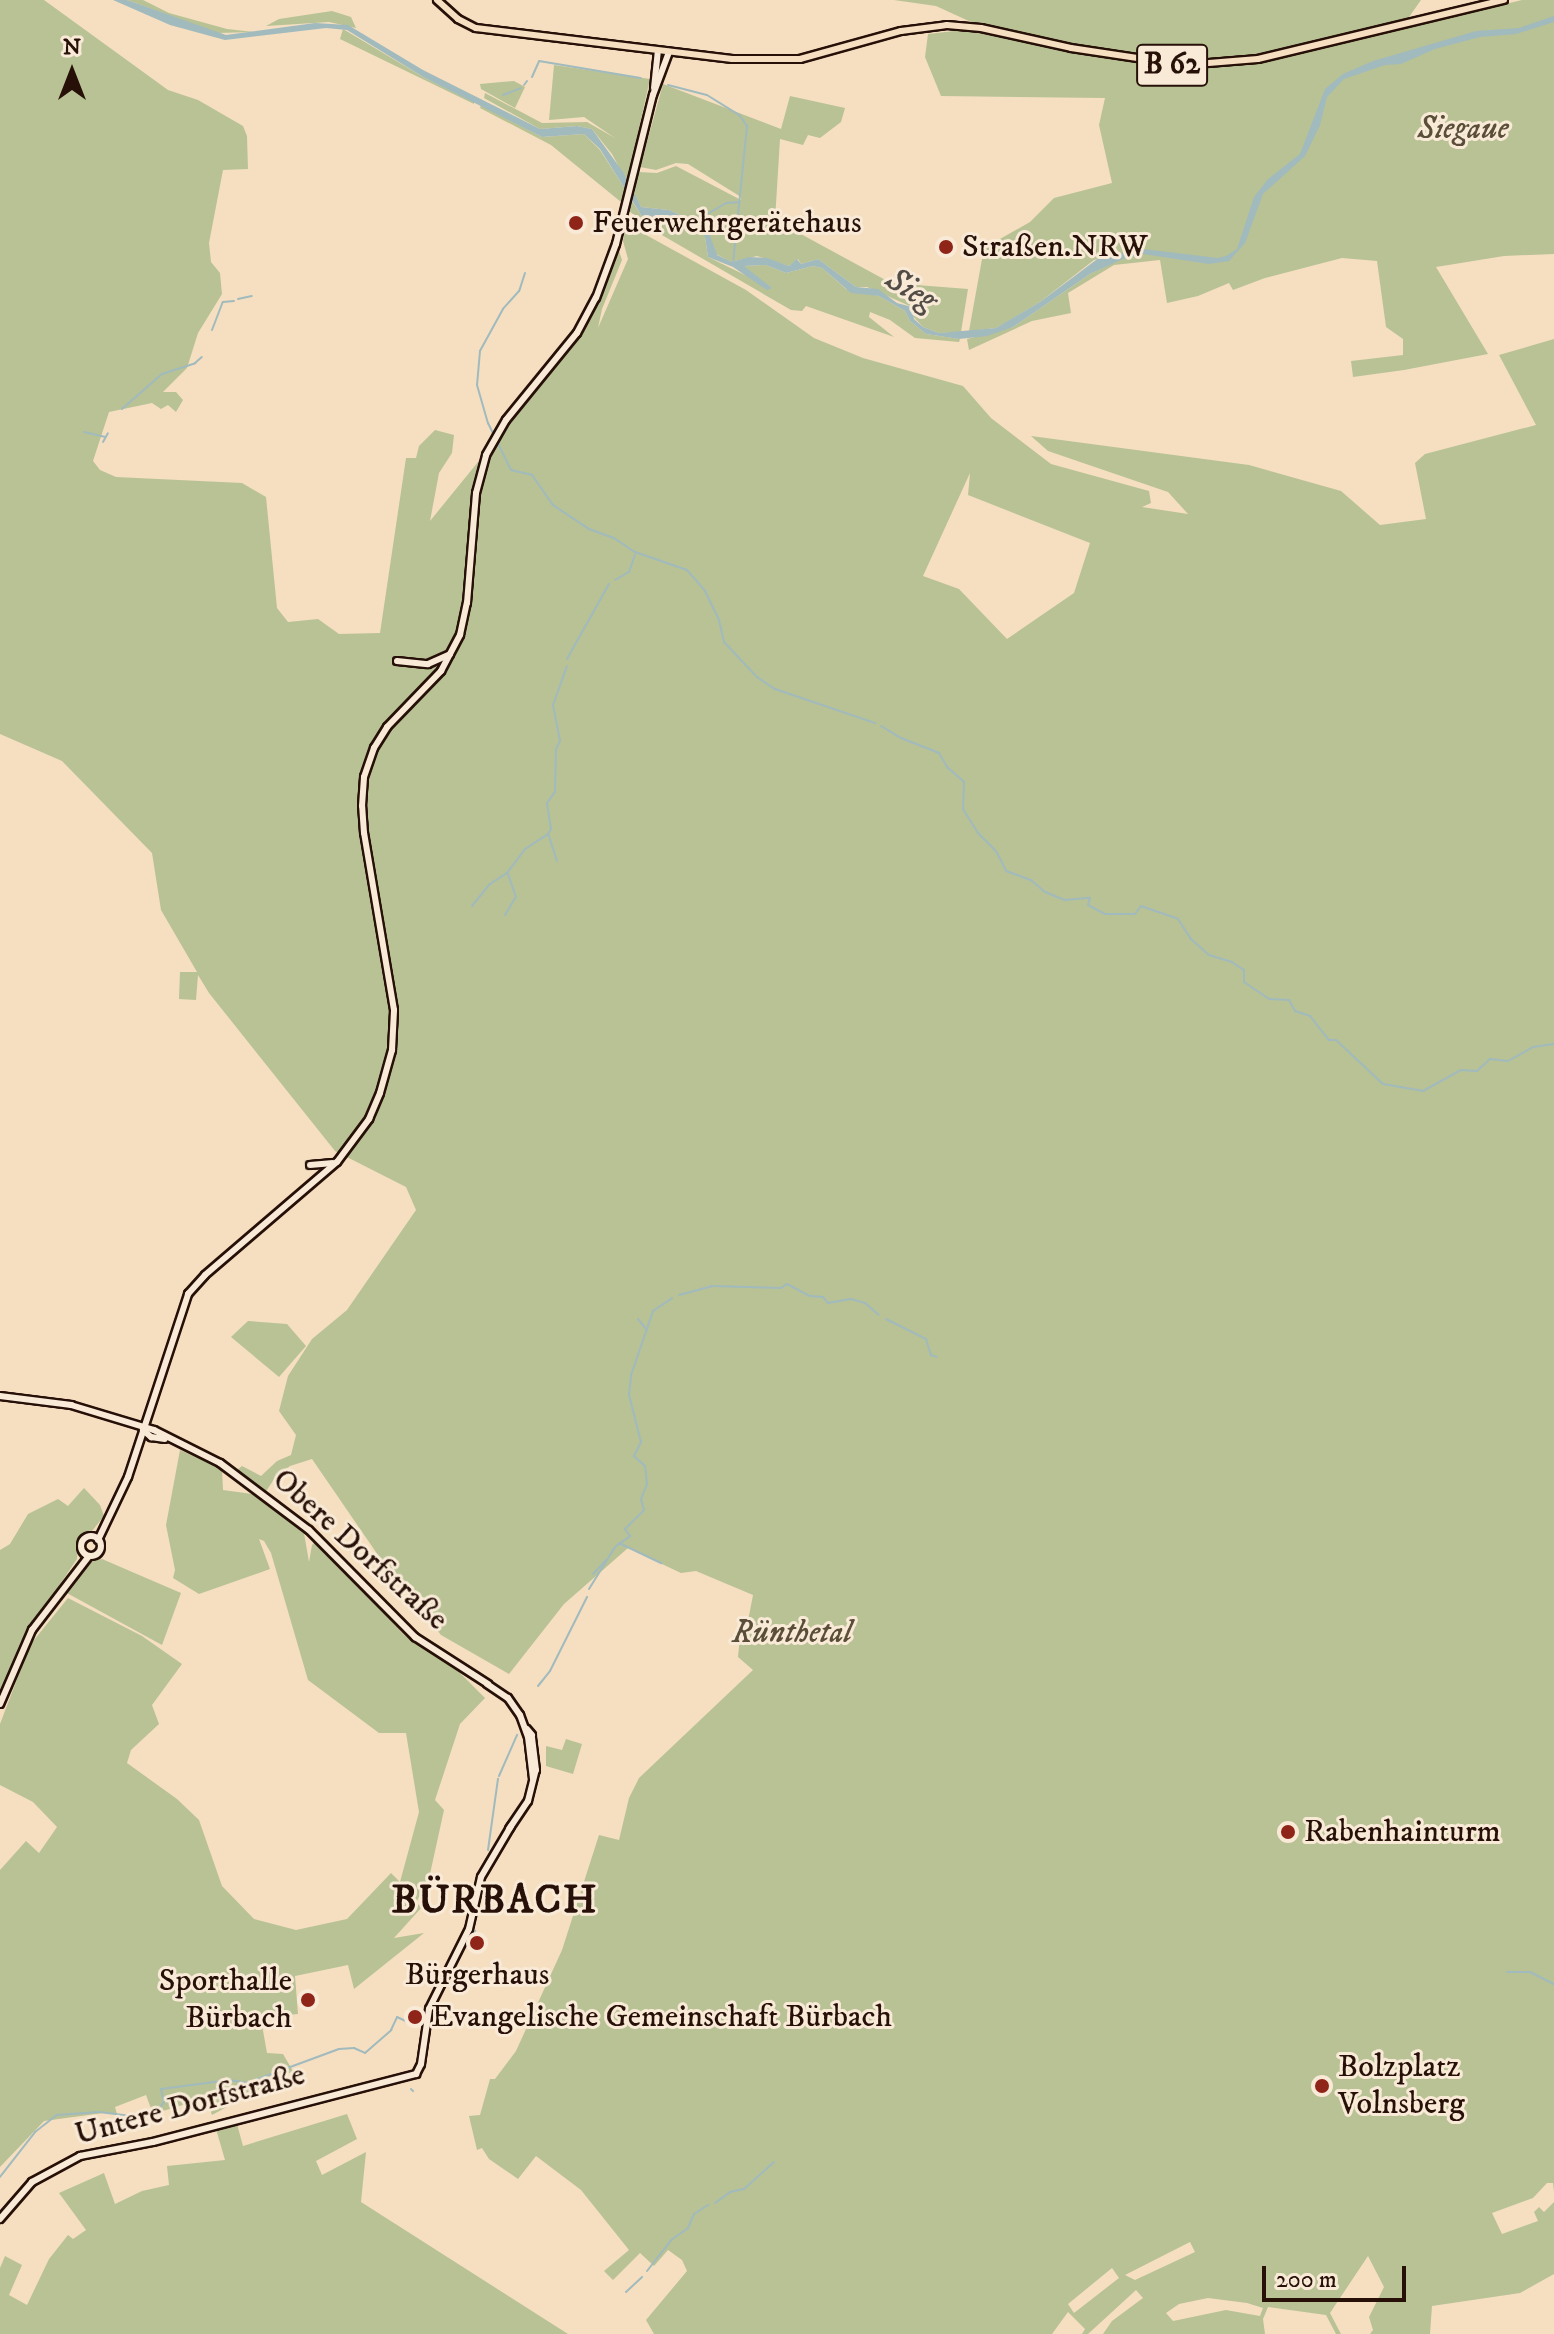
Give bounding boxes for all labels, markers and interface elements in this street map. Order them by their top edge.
north arrow [32,32,112,112]
text: N [63,34,81,61]
road number: B 62 [1136,39,1208,91]
park label: Siegaue [1417,110,1509,148]
place label: Feuerwehrgerätehaus [592,204,862,242]
marker: Feuerwehrgerätehaus [567,214,585,232]
place label: Straßen.NRW [962,228,1148,266]
marker: Straßen.NRW [937,238,955,256]
water label: Sieg [878,259,944,321]
street label: Obere Dorfstraße [264,1461,456,1639]
park label: Rünthetal [732,1614,852,1652]
place label: Rabenhainturm [1304,1813,1501,1851]
marker: Rabenhainturm [1279,1823,1297,1841]
district label: BÜRBACH [391,1877,599,1925]
marker: Bürgerhaus [468,1934,486,1952]
place label: Bürgerhaus [405,1956,549,1994]
place label: Sporthalle Bürbach [159,1963,292,2038]
marker: Sporthalle Bürbach [299,1991,317,2009]
place label: Evangelische Gemeinschaft Bürbach [431,1998,892,2036]
marker: Evangelische Gemeinschaft Bürbach [406,2008,424,2026]
place label: Bolzplatz Volnsberg [1338,2049,1465,2124]
street label: Untere Dorfstraße [71,2056,309,2154]
marker: Bolzplatz Volnsberg [1313,2077,1331,2095]
scale bar [1266,2250,1410,2300]
text: 200 m [1276,2265,1337,2295]

